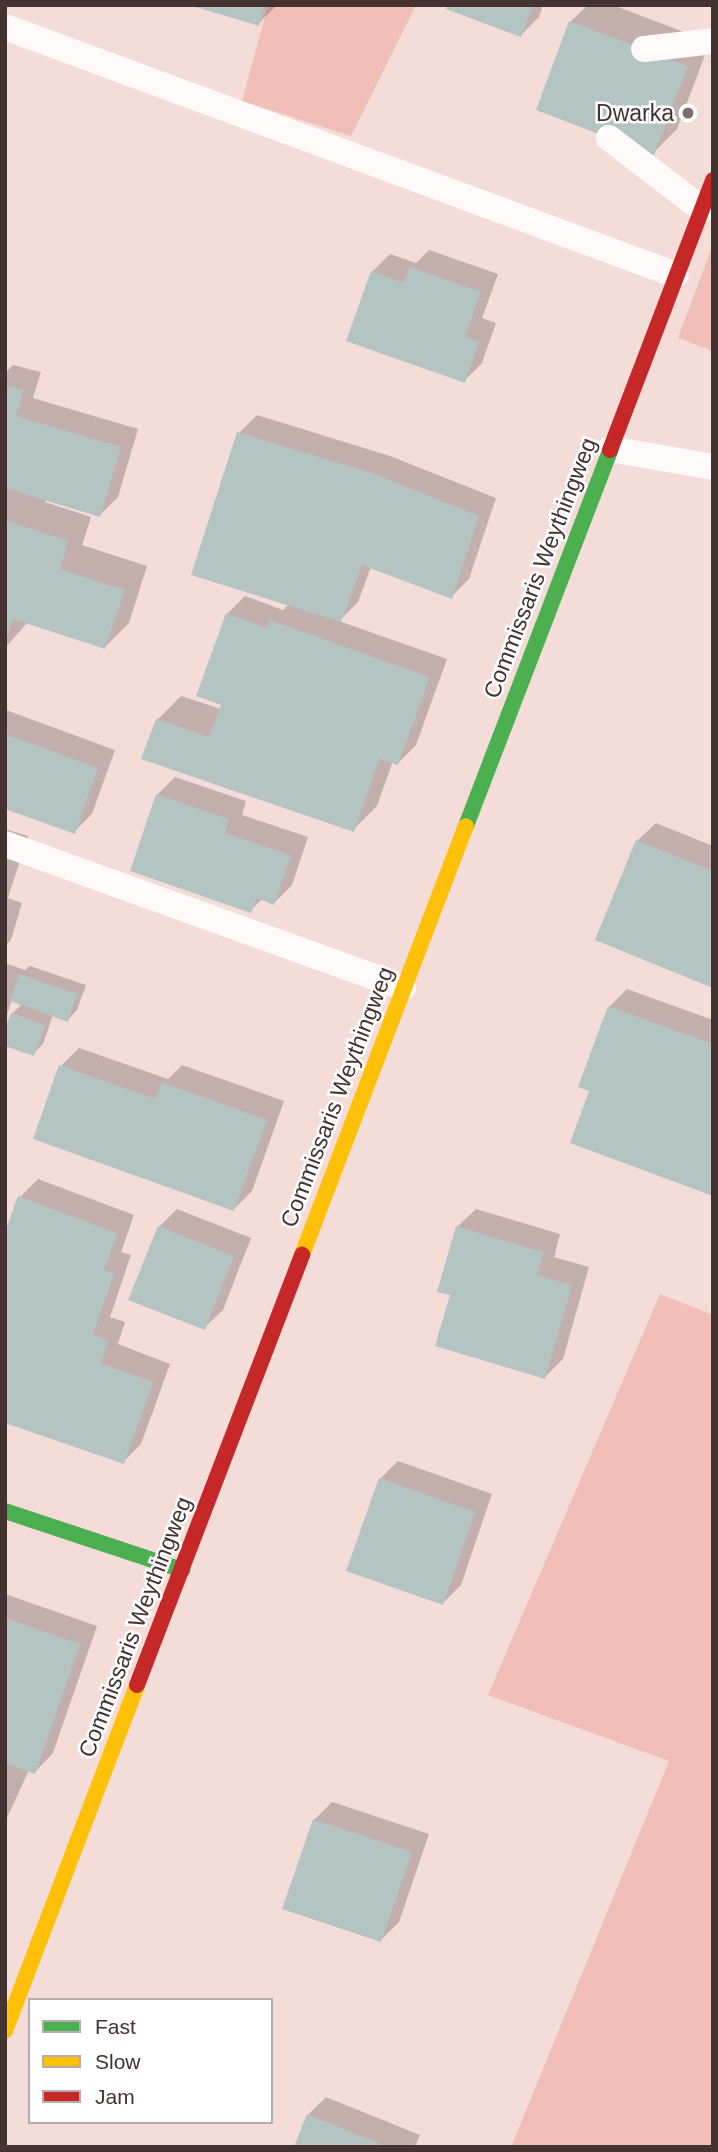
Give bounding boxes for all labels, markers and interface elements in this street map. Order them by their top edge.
place label: Dwarka [596,99,674,127]
marker: Dwarka [680,105,696,121]
street label: Commissaris Weythingweg [477,434,603,702]
street label: Commissaris Weythingweg [274,963,400,1231]
street label: Commissaris Weythingweg [72,1493,198,1761]
legend [28,1998,273,2124]
text: Fast [95,2015,136,2038]
text: Slow [95,2050,141,2073]
text: Jam [95,2085,135,2108]

